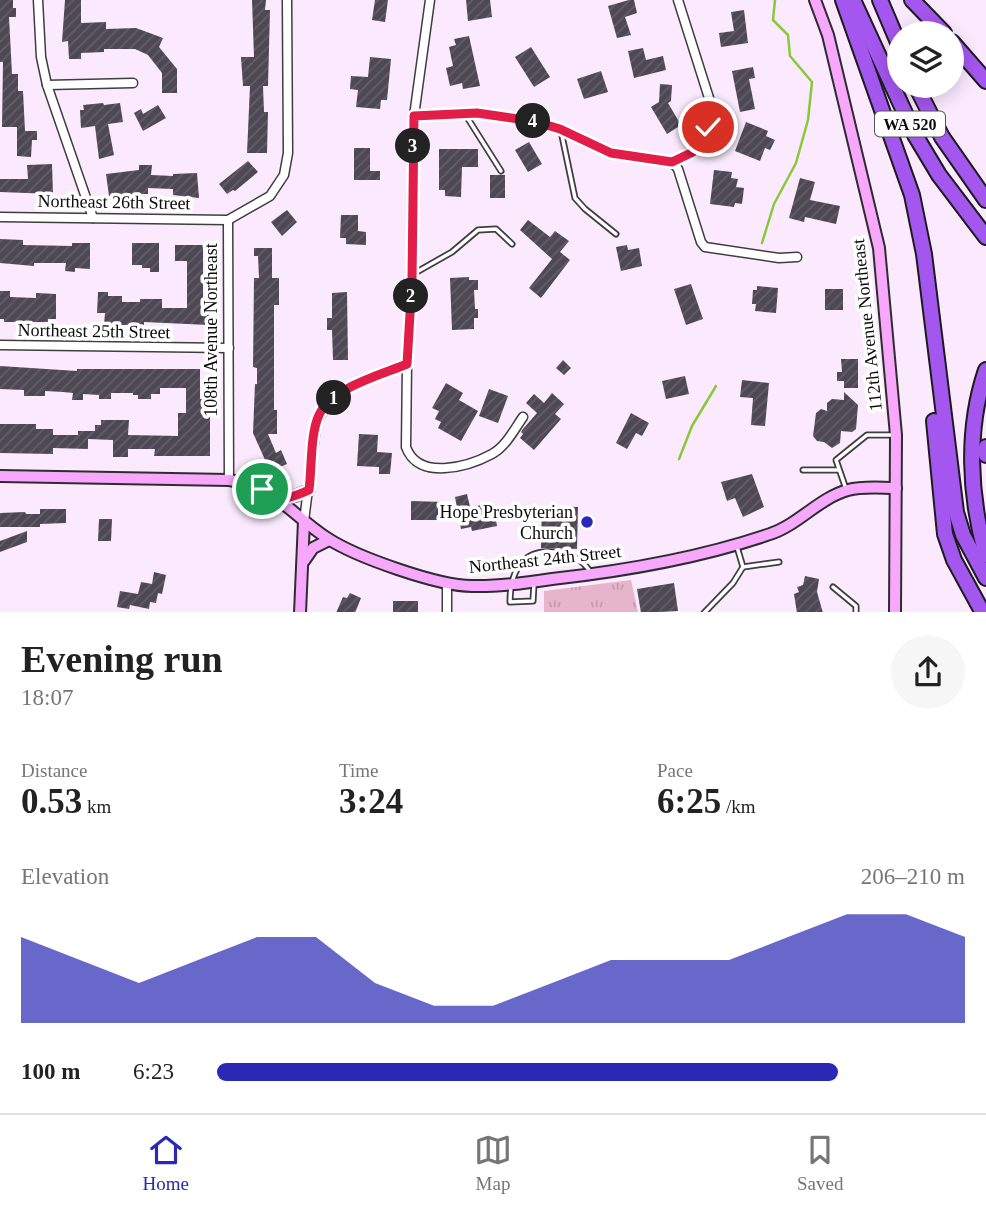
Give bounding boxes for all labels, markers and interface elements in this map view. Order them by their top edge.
map controls [887,21,964,98]
button: layers [887,21,964,98]
pin [678,97,738,157]
pin: 4 [516,104,550,138]
icon: check [689,108,727,146]
text: 4 [528,110,537,131]
road number: WA 520 [875,112,945,136]
pin: 3 [396,128,430,164]
text: 3 [408,135,417,156]
street label: Northeast 26th Street [37,191,191,213]
street label: 112th Avenue Northeast [848,238,886,412]
street label: 108th Avenue Northeast [201,243,221,417]
pin: 2 [394,278,428,314]
text: 2 [406,285,415,306]
street label: Northeast 25th Street [17,320,171,342]
pin: 1 [316,380,352,416]
text: 1 [329,387,338,408]
pin [232,459,292,519]
icon: arrive [243,470,281,508]
place label: Hope Presbyterian Church [440,502,573,543]
marker: Hope Presbyterian Church [579,514,595,530]
street label: Northeast 24th Street [468,541,622,577]
button: share [891,635,965,709]
text: Evening run [21,638,223,680]
text: 18:07 [21,685,73,710]
text: Distance [21,760,87,781]
text: Time [339,760,378,781]
text: Pace [657,760,693,781]
text: 0.53 [21,782,82,821]
text: 3:24 [339,782,403,821]
text: 6:25 [657,782,721,821]
text: km [82,796,111,817]
text: /km [721,796,755,817]
text: Elevation [21,864,109,889]
text: 206–210 m [861,864,965,889]
text: 100 m [21,1059,80,1084]
text: 6:23 [133,1059,174,1084]
tab: Home [143,1131,189,1195]
tab: Map [474,1131,512,1195]
tab: Saved [797,1131,843,1195]

